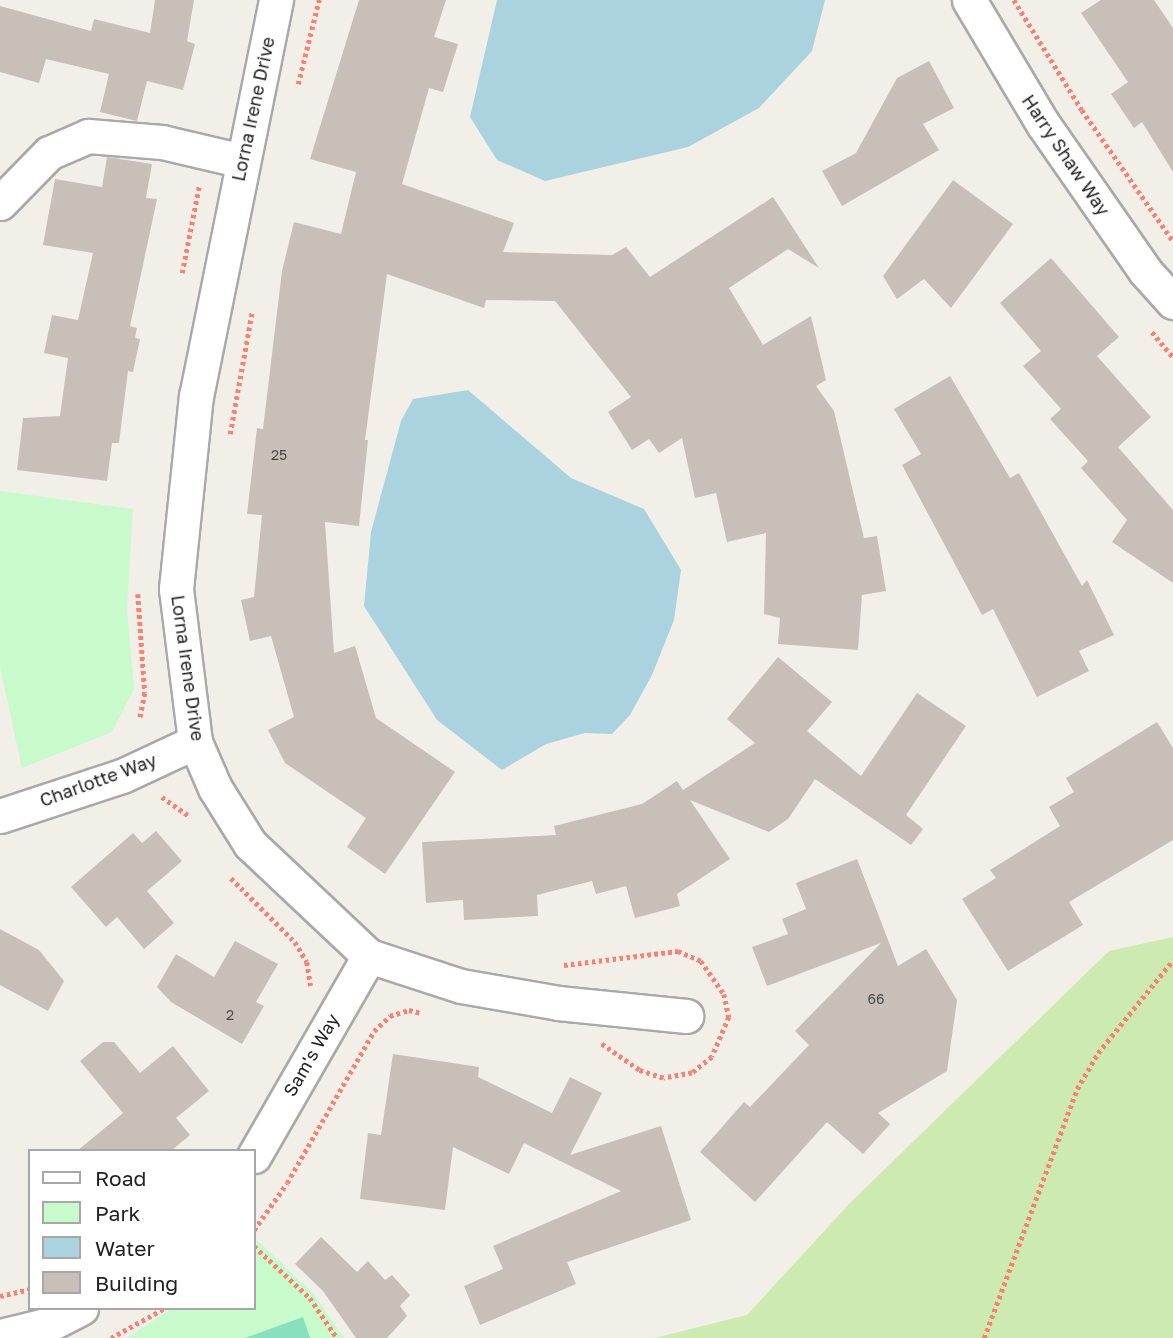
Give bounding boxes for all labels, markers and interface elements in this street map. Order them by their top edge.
street label: Lorna Irene Drive [227,35,279,183]
street label: Harry Shaw Way [1018,90,1114,220]
house number: 25 [271,447,287,463]
street label: Lorna Irene Drive [167,594,209,742]
street label: Charlotte Way [37,749,159,811]
house number: 66 [868,991,884,1007]
house number: 2 [226,1007,234,1023]
street label: Sam's Way [279,1010,343,1100]
legend [28,1149,256,1310]
text: Road [95,1165,146,1191]
text: Park [95,1200,140,1226]
text: Water [95,1235,155,1261]
text: Building [95,1270,178,1296]

